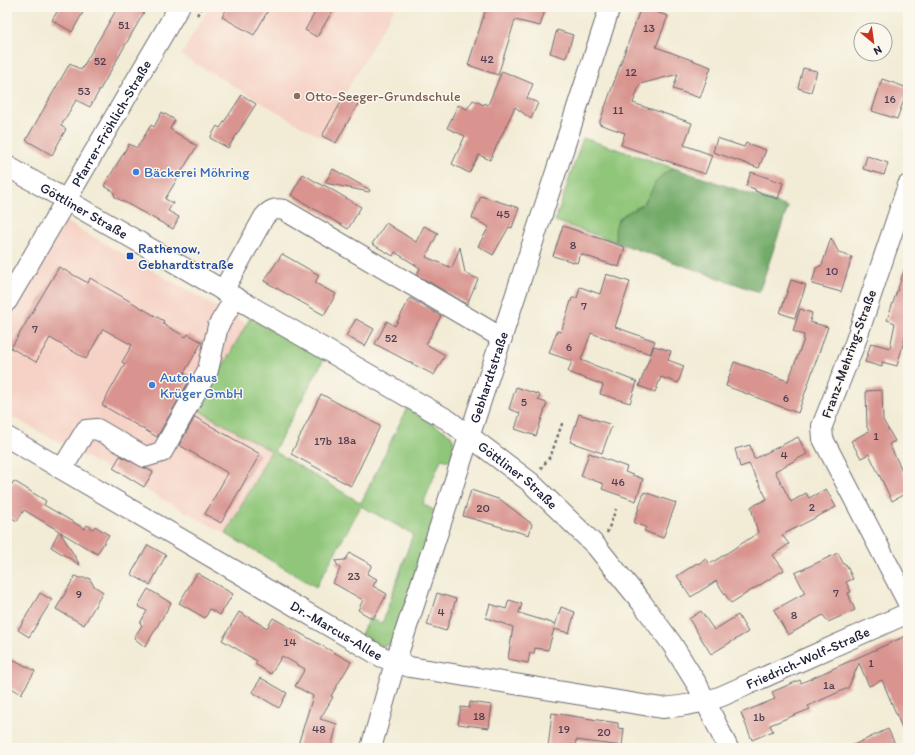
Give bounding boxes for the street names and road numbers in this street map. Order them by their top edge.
street label: Pfarrer-Fröhlich-Straße [67,56,155,190]
street label: Göttliner Straße [37,179,131,242]
street label: Franz-Mehring-Straße [818,287,880,421]
street label: Gebhardtstraße [466,329,512,425]
street label: Göttliner Straße [475,437,562,513]
street label: Dr.-Marcus-Allee [287,597,386,664]
street label: Friedrich-Wolf-Straße [743,623,873,693]

